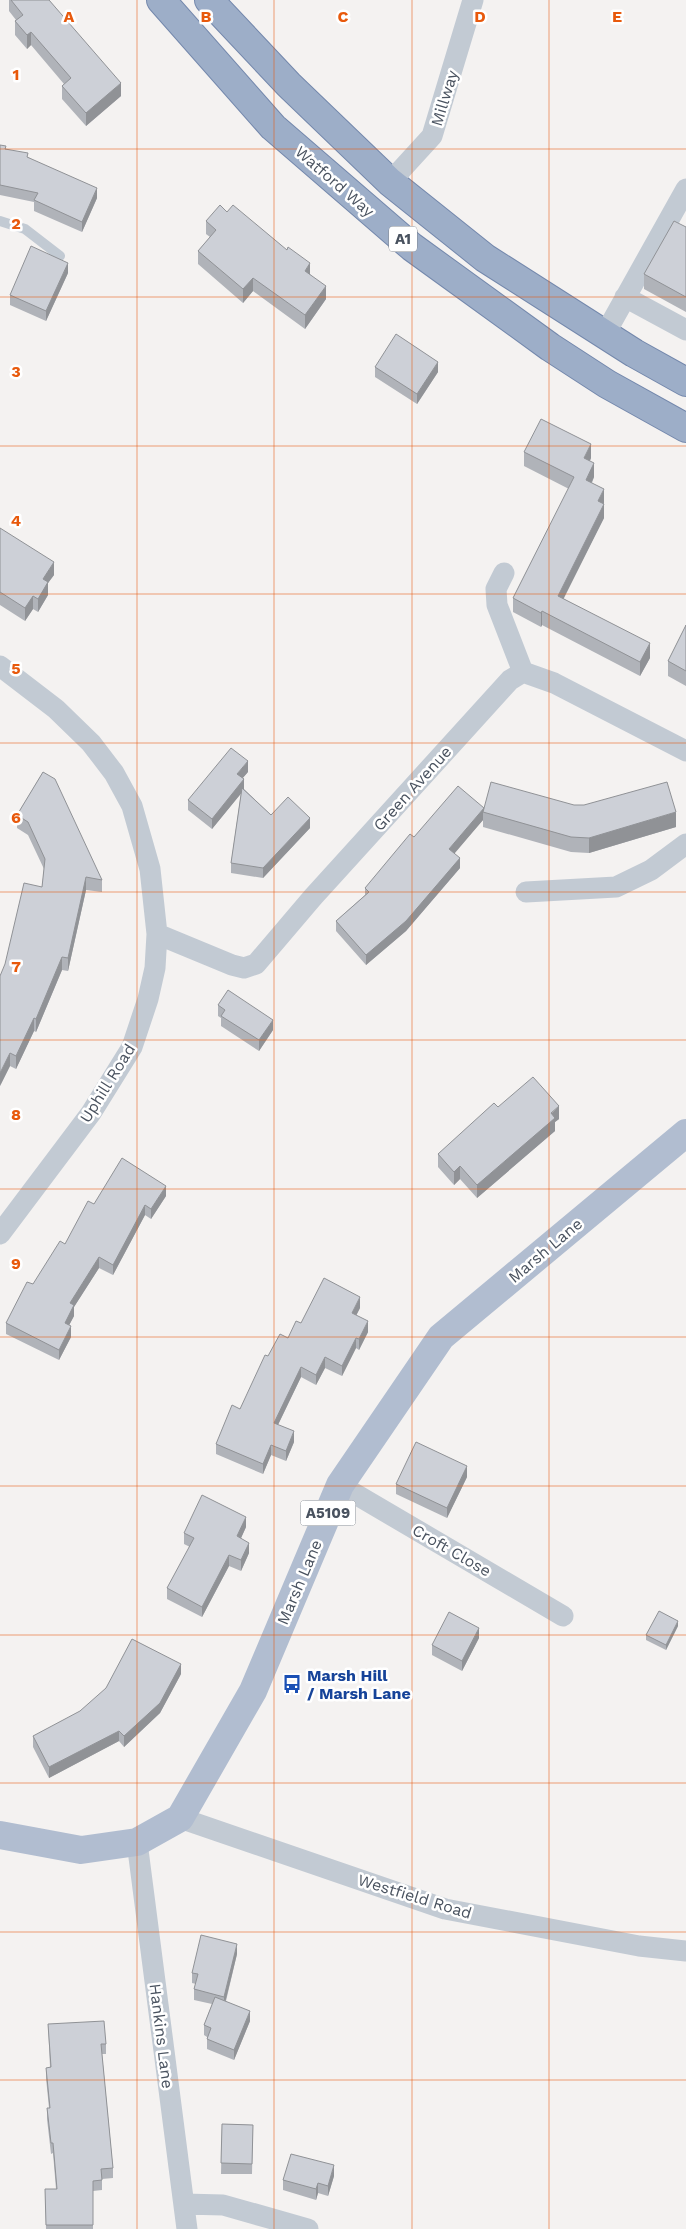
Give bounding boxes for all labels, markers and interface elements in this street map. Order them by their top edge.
text: A [64,7,75,26]
text: B [201,7,212,26]
text: C [338,7,349,26]
text: D [474,7,486,26]
text: E [612,7,622,26]
text: 1 [13,65,19,84]
street label: Millway [427,67,462,128]
street label: Watford Way [291,142,379,221]
text: 2 [11,214,21,233]
road number: A1 [389,226,417,252]
text: 3 [11,362,21,381]
text: 4 [11,511,21,530]
text: 5 [11,659,21,678]
street label: Green Avenue [369,742,455,835]
text: 6 [11,808,21,827]
text: 7 [11,957,21,976]
street label: Uphill Road [76,1040,139,1126]
text: 8 [11,1105,21,1124]
street label: Marsh Lane [505,1214,586,1287]
text: 9 [11,1254,21,1273]
road number: A5109 [300,1500,356,1526]
street label: Croft Close [409,1520,494,1581]
street label: Marsh Lane [273,1537,326,1628]
place label: Marsh Hill / Marsh Lane [307,1666,411,1703]
bus stop icon: Marsh Hill / Marsh Lane [281,1673,303,1695]
street label: Westfield Road [356,1870,474,1923]
street label: Hankins Lane [146,1983,177,2090]

